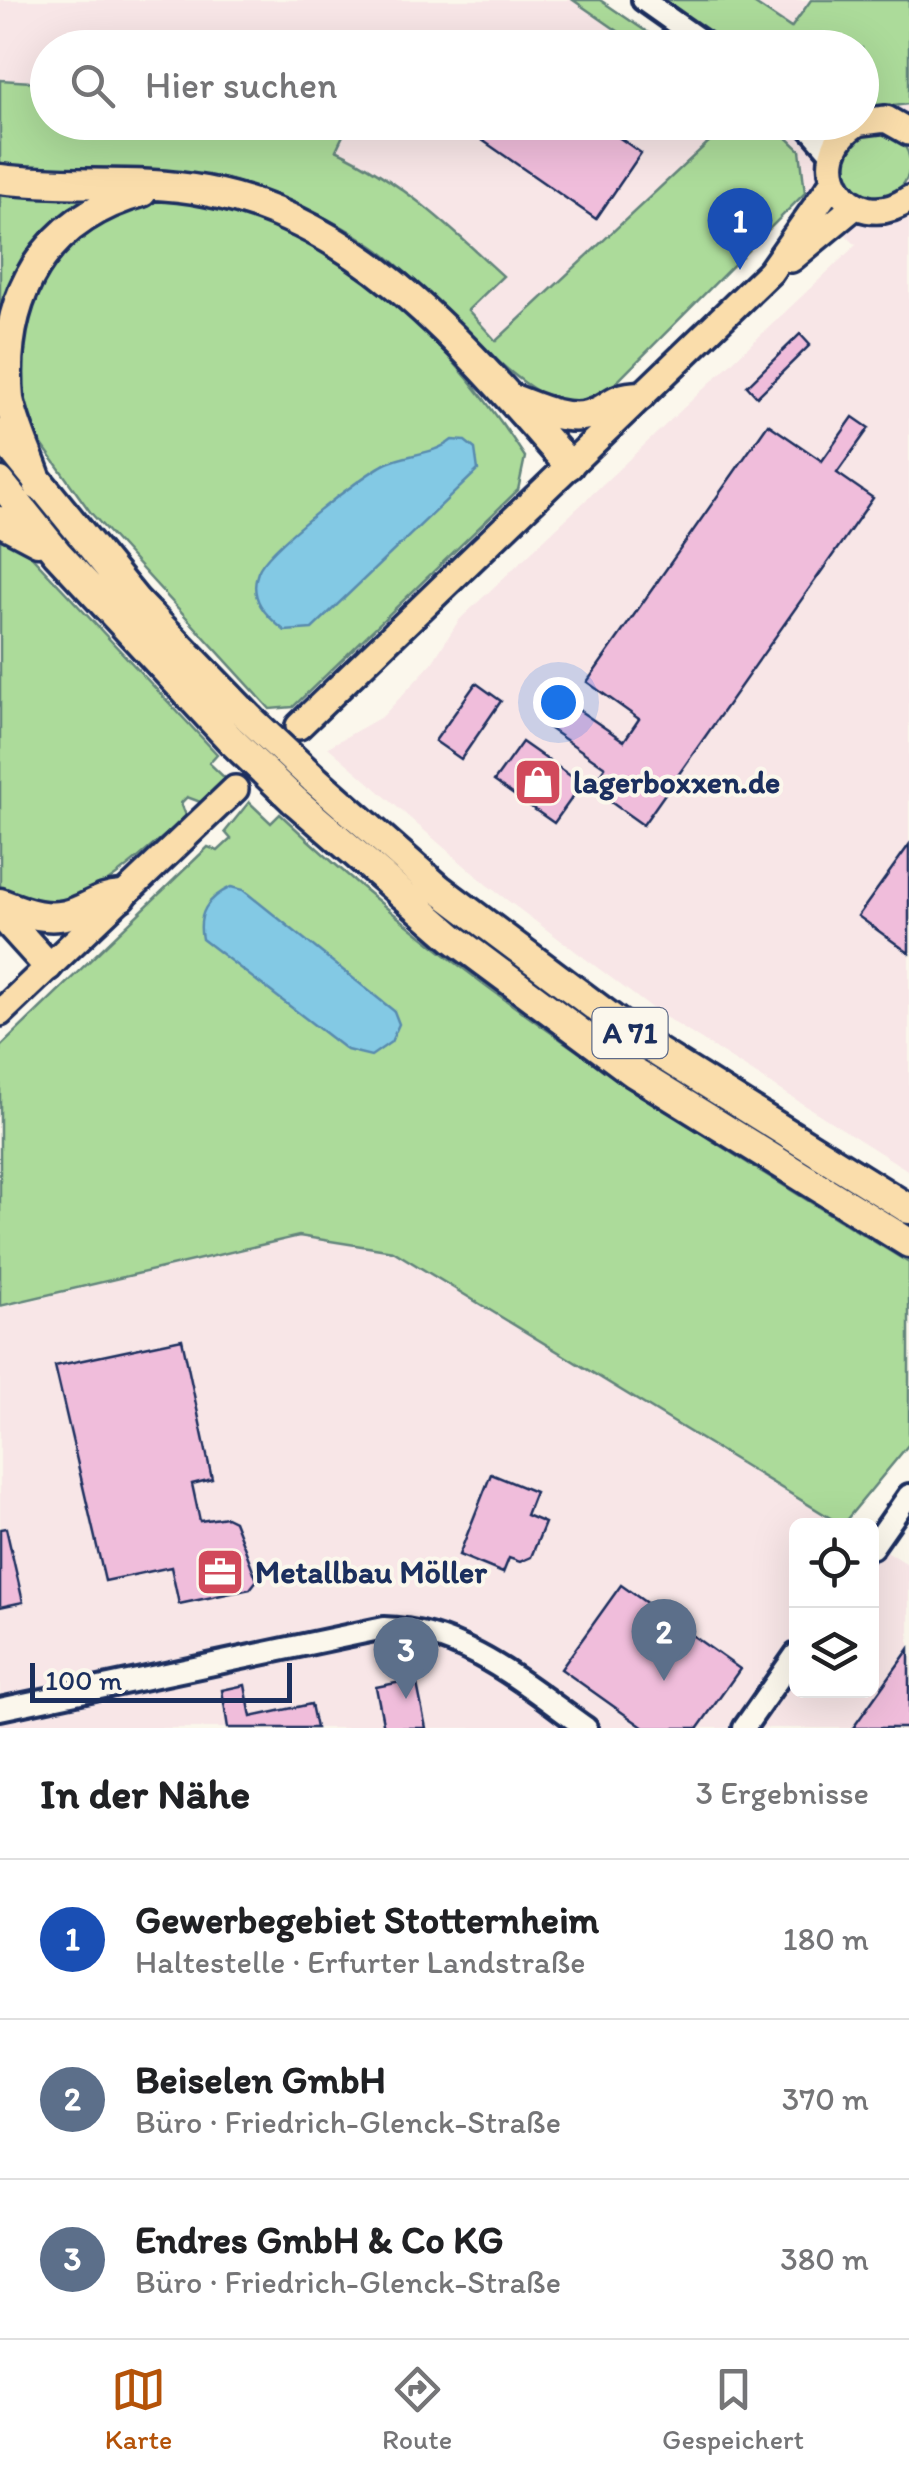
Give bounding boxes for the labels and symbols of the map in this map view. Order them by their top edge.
pin: 1 [708,188,772,270]
your location [533,677,584,728]
shop icon: lagerboxxen.de [512,756,564,808]
place label: lagerboxxen.de [573,763,780,801]
road number: A 71 [592,1008,668,1058]
office icon: Metallbau Möller [194,1546,246,1598]
place label: Metallbau Möller [255,1553,488,1591]
pin: 2 [632,1598,696,1681]
pin: 3 [374,1616,438,1699]
scale bar [30,1658,292,1702]

